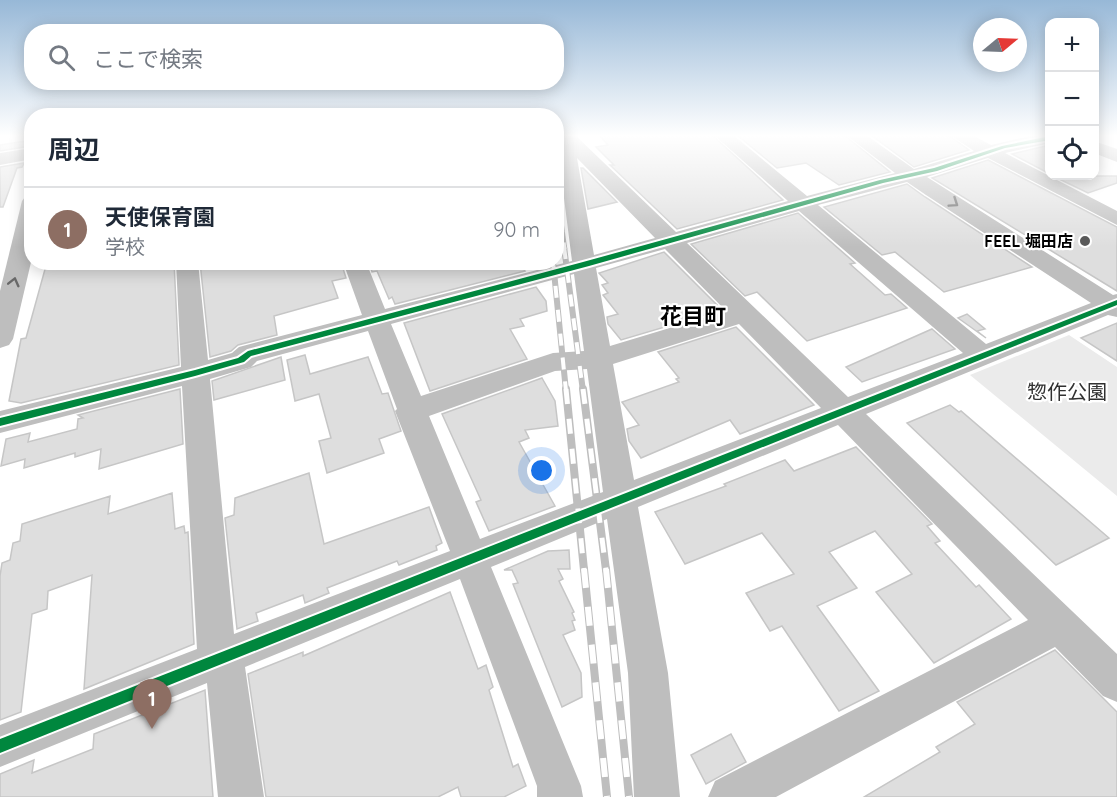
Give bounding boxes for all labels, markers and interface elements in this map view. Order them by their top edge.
north arrow [973,18,1027,72]
map controls [1045,18,1099,180]
button: + [1045,18,1099,72]
search box [24,24,564,90]
icon: search [45,41,78,74]
text: ここで検索 [93,45,203,73]
button: − [1045,72,1099,126]
button: locate [1045,126,1099,180]
text: 周辺 [48,133,100,166]
one-way arrow [947,196,958,207]
text: 天使保育園 [105,203,215,231]
text: 1 [64,217,71,242]
text: 90 m [493,217,540,242]
place label: FEEL 堀田店 [984,231,1073,251]
text: 学校 [105,234,145,259]
marker: FEEL 堀田店 [1078,234,1092,248]
one-way arrow [7,278,20,288]
district label: 花目町 [660,302,726,330]
park label: 惣作公園 [1027,379,1107,404]
your location [527,456,556,485]
pin: 1 [132,680,172,729]

